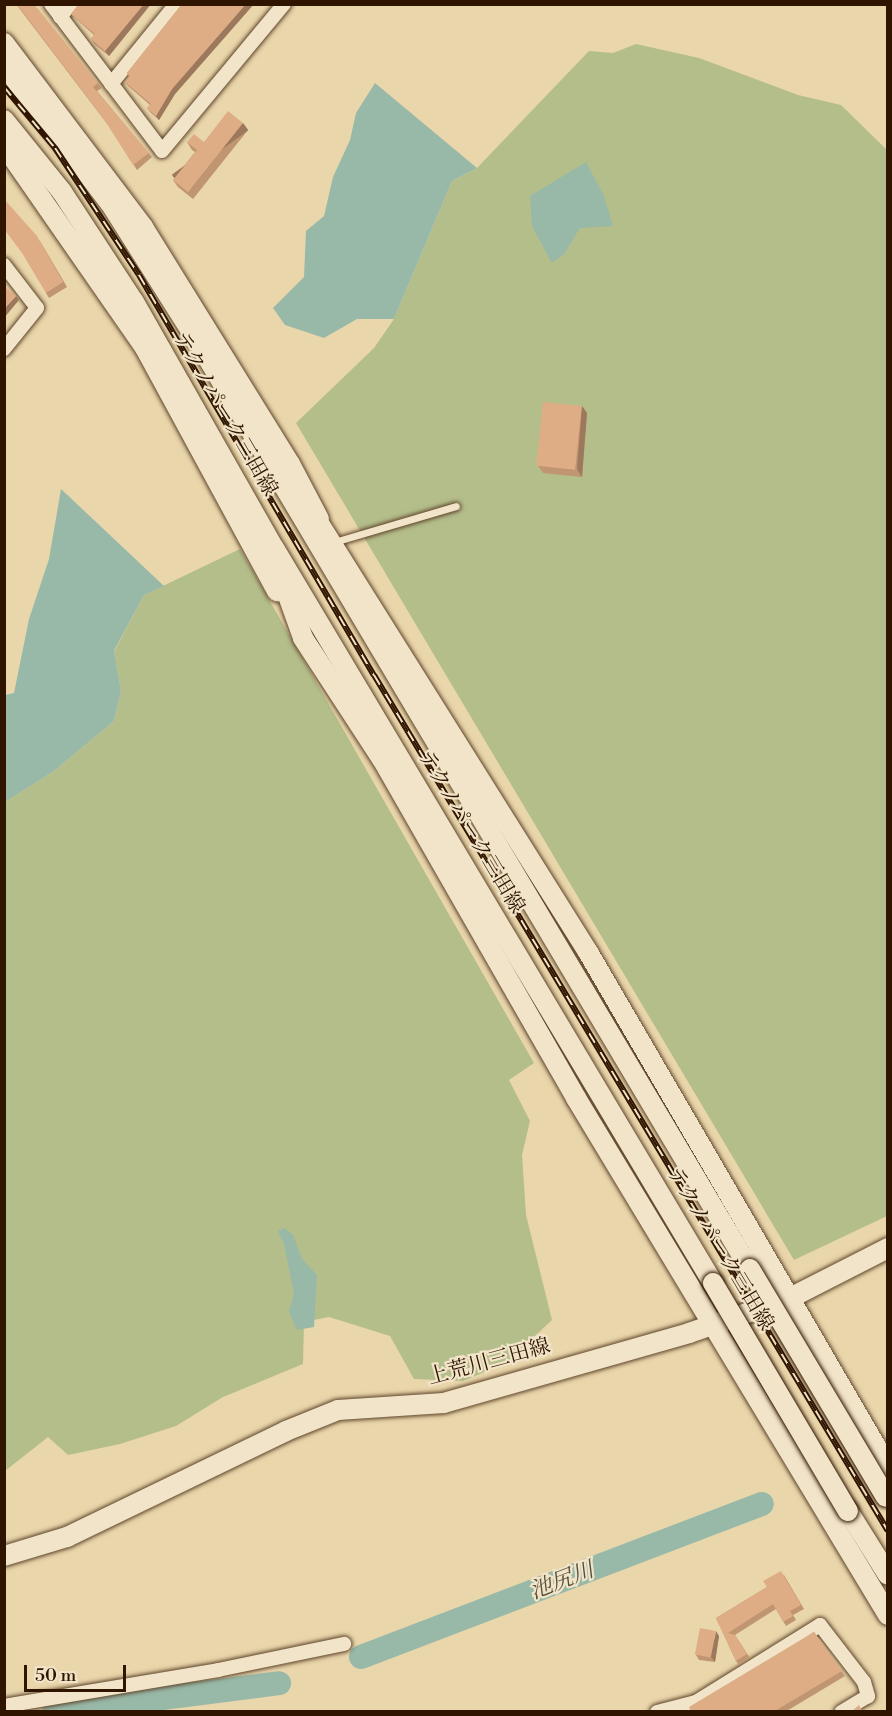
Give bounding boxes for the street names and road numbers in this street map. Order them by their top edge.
street label: テクノパーク三田線 [167,326,283,502]
street label: テクノパーク三田線 [412,745,530,919]
street label: テクノパーク三田線 [661,1162,779,1336]
street label: 上荒川三田線 [425,1334,553,1390]

